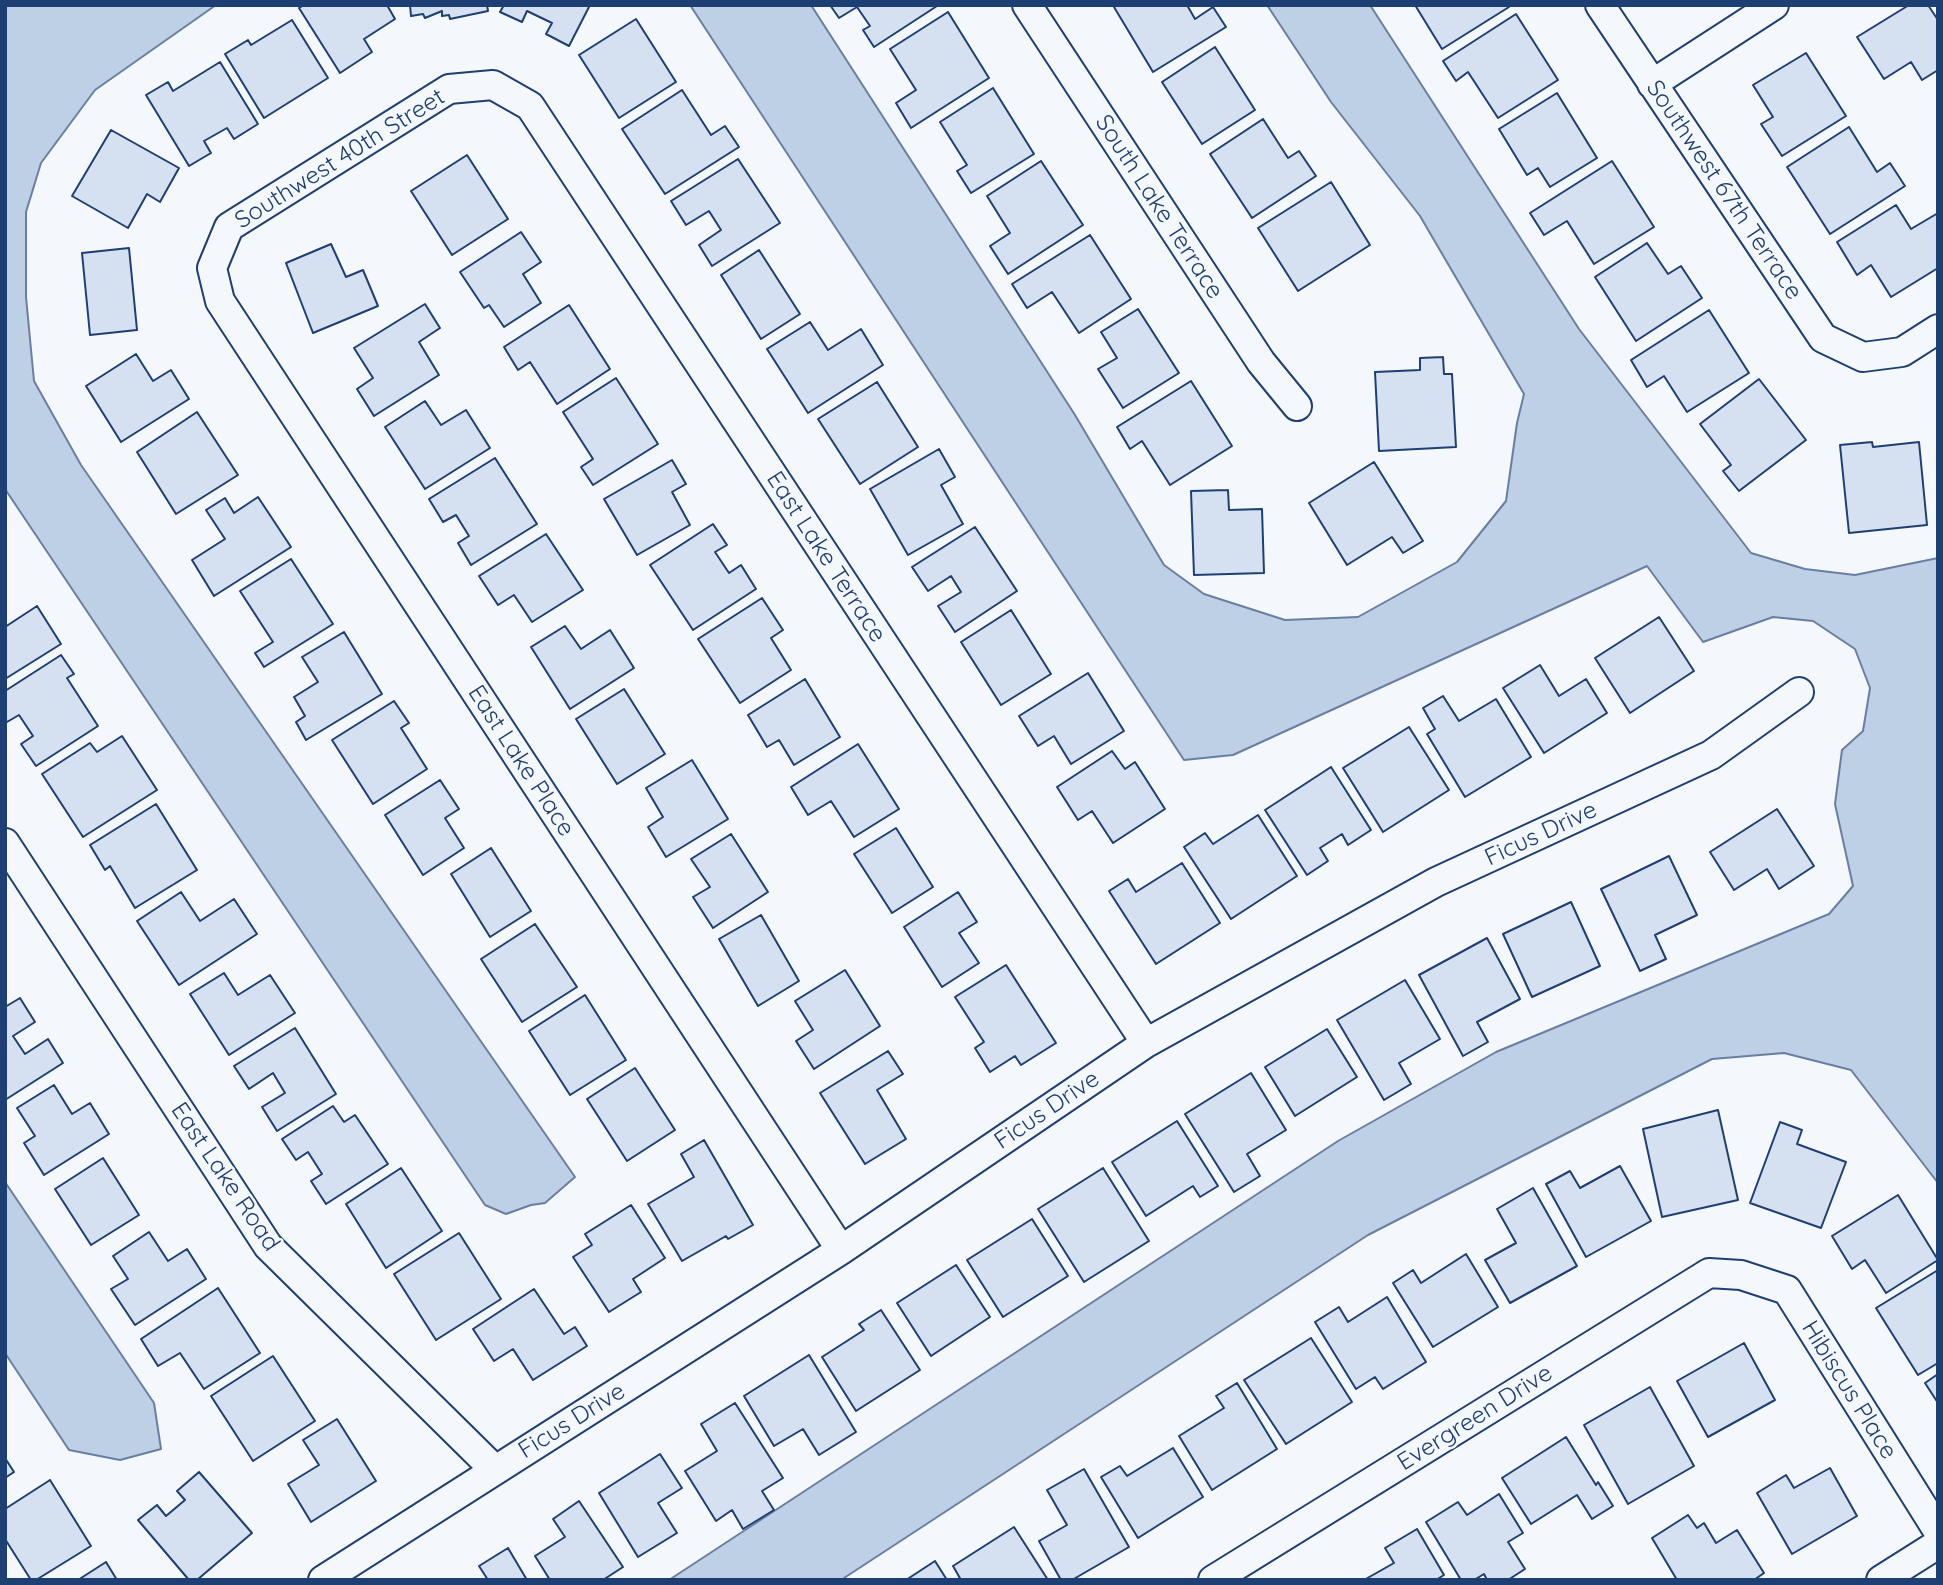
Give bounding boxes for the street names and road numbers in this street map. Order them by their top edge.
street label: Southwest 67th Terrace [1640,75,1808,305]
street label: Southwest 40th Street [230,83,450,235]
street label: South Lake Terrace [1089,110,1229,304]
street label: East Lake Terrace [760,466,892,648]
street label: East Lake Place [461,680,581,842]
street label: Ficus Drive [1480,796,1602,872]
street label: Ficus Drive [989,1064,1105,1156]
street label: East Lake Road [165,1097,285,1257]
street label: Hibiscus Place [1795,1316,1903,1464]
street label: Evergreen Drive [1392,1359,1558,1477]
street label: Ficus Drive [513,1377,631,1465]

